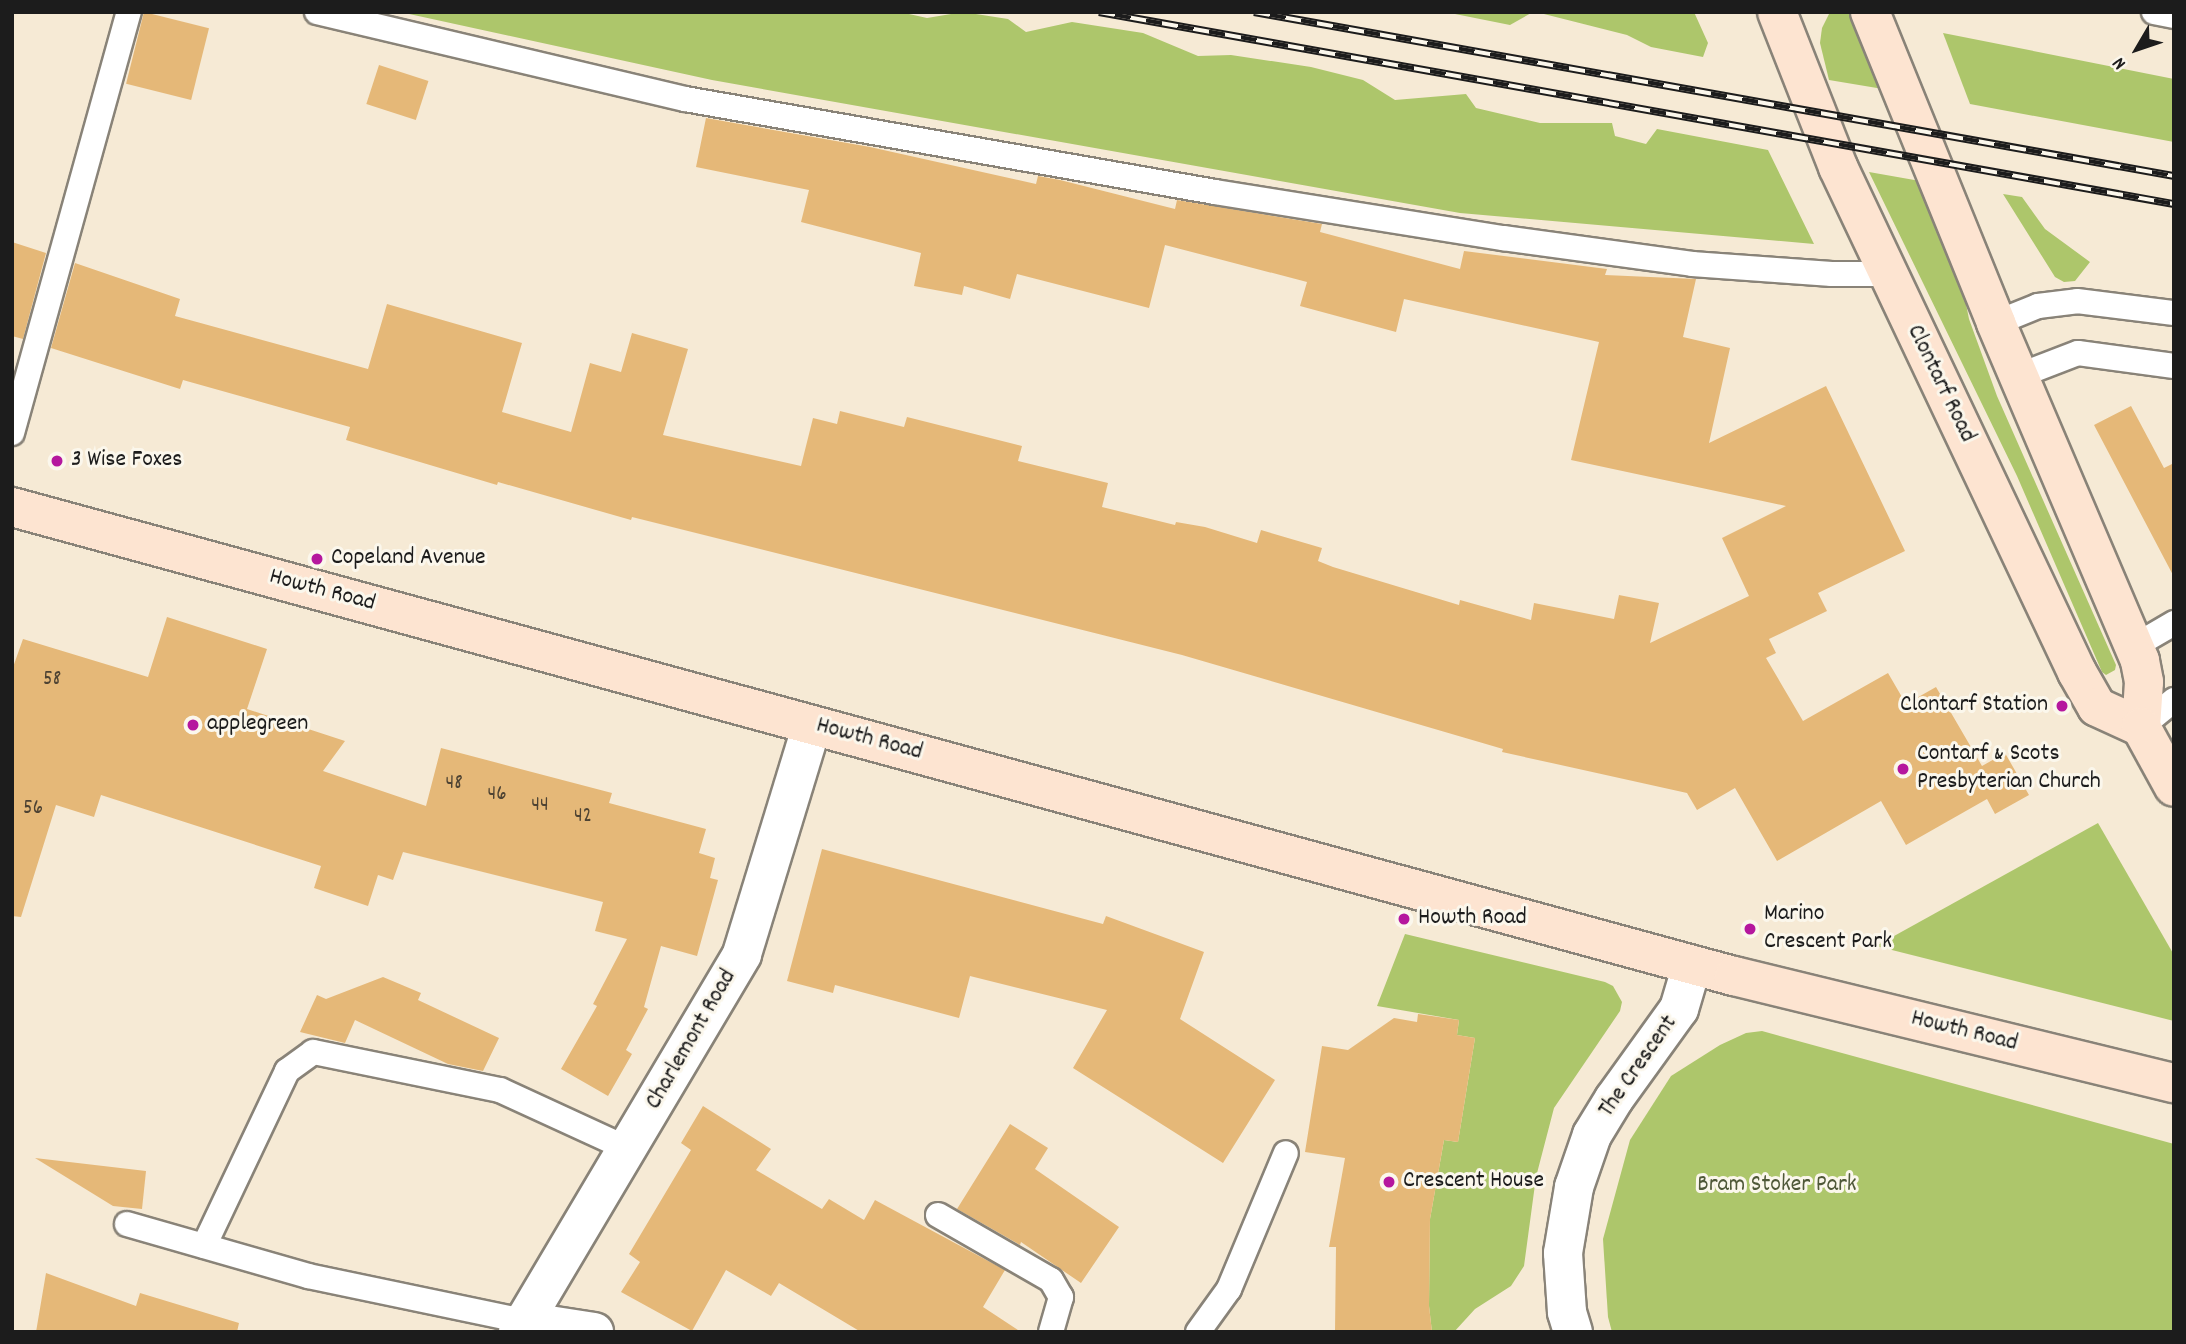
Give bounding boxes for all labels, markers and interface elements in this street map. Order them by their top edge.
north arrow [2102,14,2172,84]
text: N [2107,50,2134,75]
street label: Clontarf Road [1899,321,1981,447]
place label: 3 Wise Foxes [71,447,182,475]
marker: 3 Wise Foxes [49,453,65,469]
place label: Copeland Avenue [331,545,486,573]
marker: Copeland Avenue [309,551,325,567]
street label: Howth Road [266,563,378,619]
house number: 58 [43,667,61,693]
place label: Clontarf Station [1900,692,2048,720]
marker: Clontarf Station [2054,698,2070,714]
place label: applegreen [207,711,308,739]
street label: Howth Road [813,712,925,768]
marker: applegreen [185,717,201,733]
place label: Contarf & Scots Presbyterian Church [1917,741,2101,797]
marker: Contarf & Scots Presbyterian Church [1895,761,1911,777]
house number: 48 [445,771,463,797]
house number: 46 [487,782,507,808]
house number: 44 [531,793,549,819]
house number: 56 [23,796,43,822]
house number: 42 [574,804,592,830]
place label: Marino Crescent Park [1764,901,1892,957]
place label: Howth Road [1418,905,1527,933]
marker: Howth Road [1396,911,1412,927]
marker: Marino Crescent Park [1742,921,1758,937]
street label: Charlemont Road [640,965,744,1115]
street label: Howth Road [1908,1005,2020,1059]
street label: The Crescent [1593,1010,1685,1124]
place label: Crescent House [1403,1168,1544,1196]
park label: Bram Stoker Park [1697,1172,1857,1200]
marker: Crescent House [1381,1174,1397,1190]

